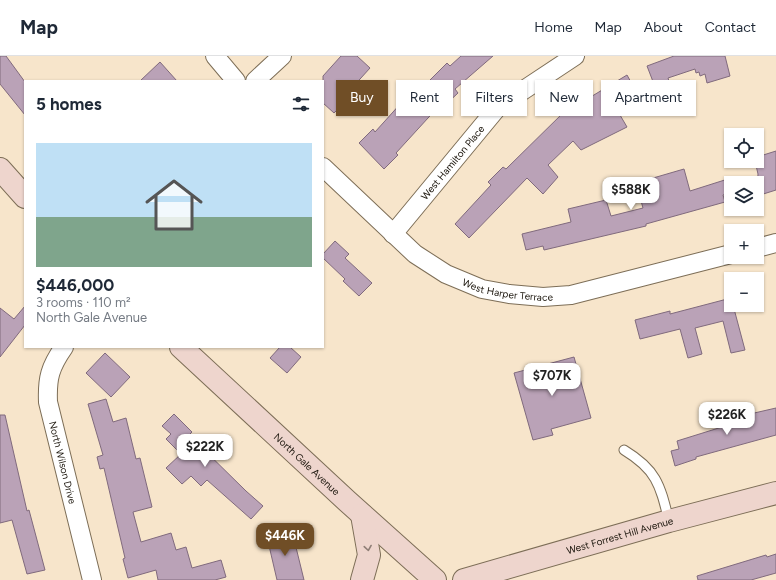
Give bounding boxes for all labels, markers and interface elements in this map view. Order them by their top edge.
text: Map [20,16,58,39]
text: Home [534,19,573,36]
text: Map [595,19,622,36]
text: About [644,19,683,36]
text: Contact [705,19,756,36]
chip: Buy [336,80,388,116]
chip: Rent [396,80,453,116]
chip: Filters [461,80,527,116]
chip: New [535,80,593,116]
chip: Apartment [601,80,696,116]
icon: filters [290,93,312,115]
text: 5 homes [36,94,102,114]
street label: West Hamilton Place [418,122,488,203]
map controls [724,128,764,312]
button: locate [724,128,764,168]
icon: home [138,169,210,241]
button: layers [724,176,764,216]
pin: $588K [603,177,659,211]
text: $588K [611,182,651,197]
button: + [724,224,764,264]
button: − [724,272,764,312]
text: $446,000 [36,275,114,295]
street label: West Harper Terrace [460,276,554,304]
text: 3 rooms · 110 m² [36,295,131,310]
text: North Gale Avenue [36,310,147,325]
pin: $707K [524,363,580,397]
text: $707K [533,368,571,383]
pin: $226K [699,402,755,436]
text: $226K [708,407,746,422]
street label: North Wilson Drive [46,420,79,506]
street label: North Gale Avenue [271,430,343,499]
pin: $222K [177,434,233,468]
text: $222K [186,439,224,454]
street label: West Forrest Hill Avenue [565,514,675,557]
pin: $446K [257,523,313,557]
text: $446K [265,528,305,543]
one-way arrow [363,545,372,551]

